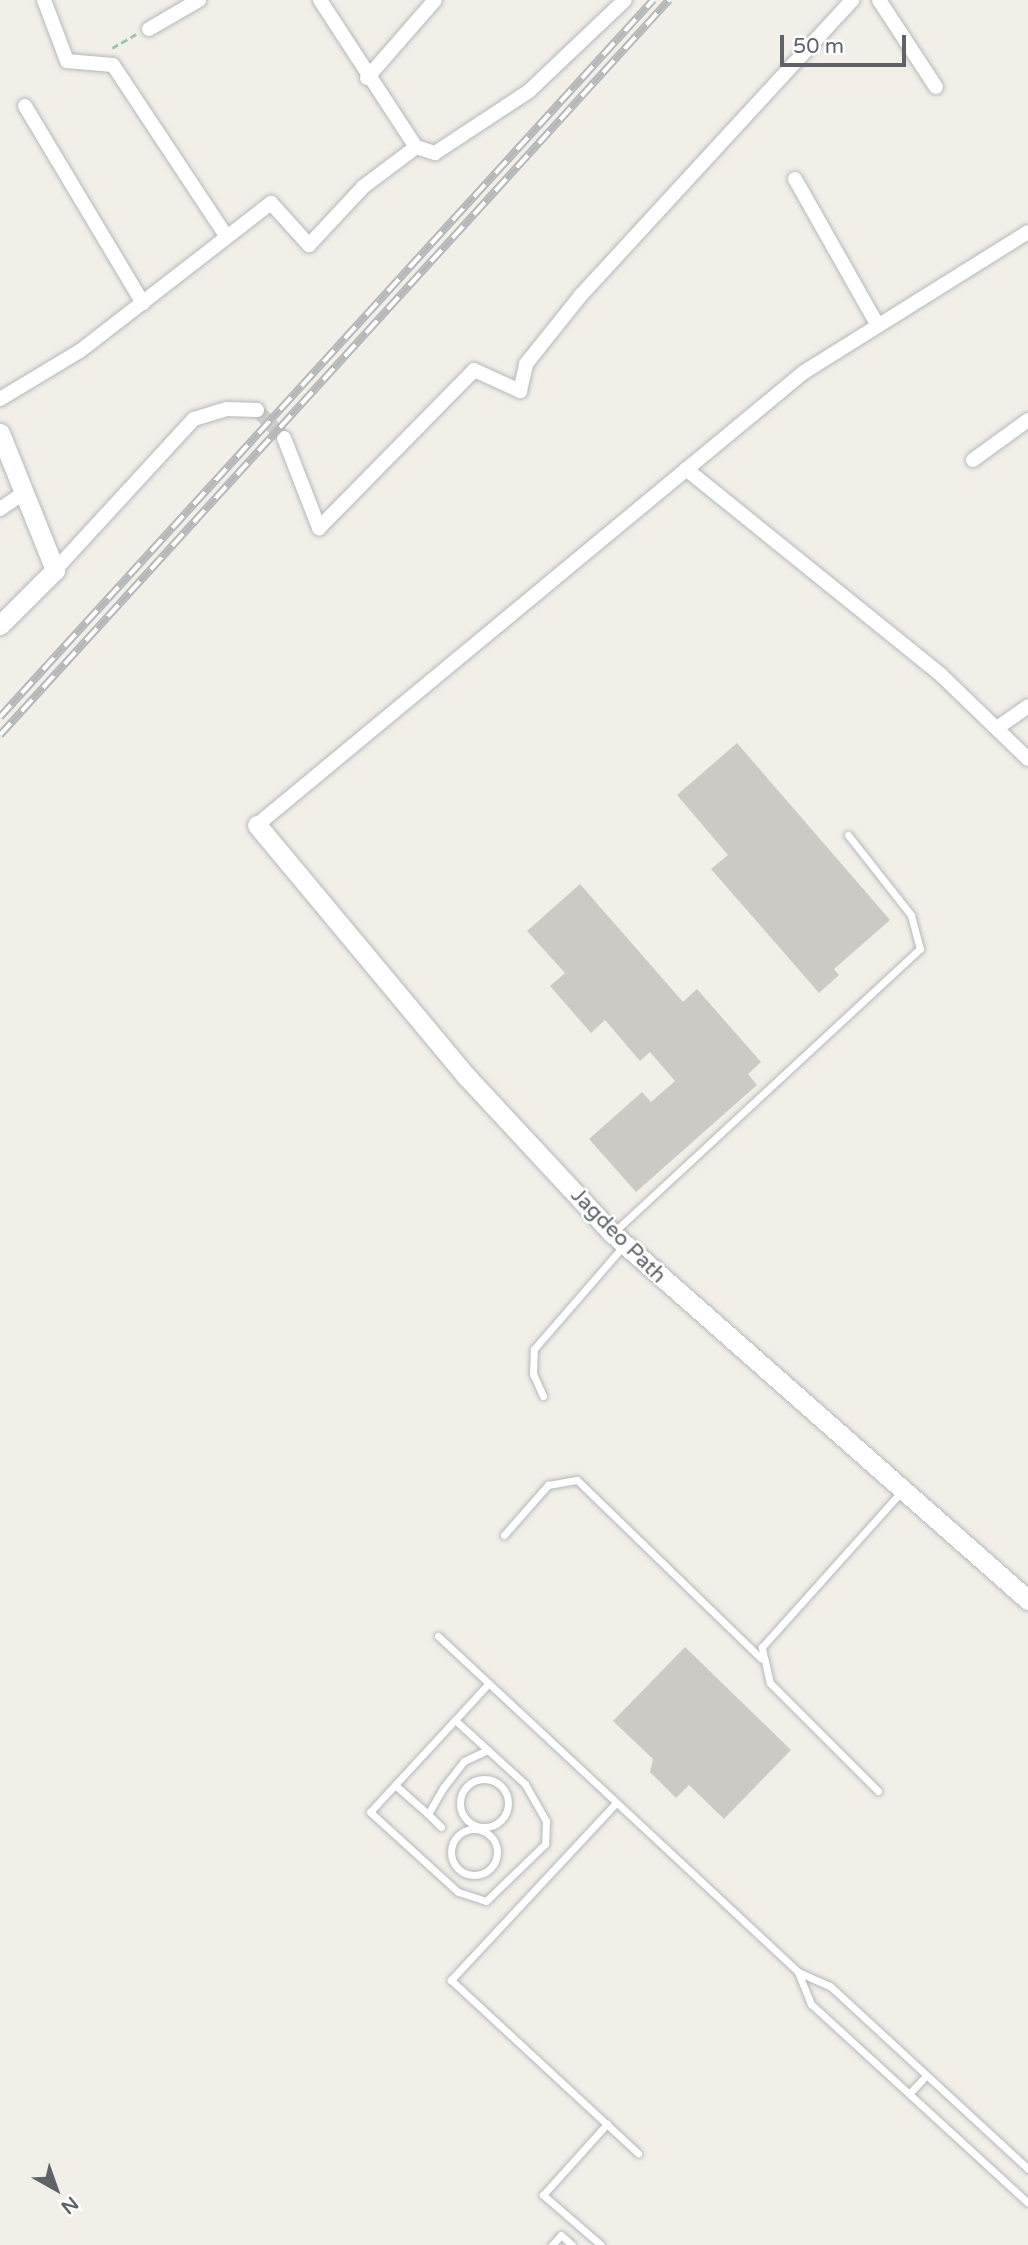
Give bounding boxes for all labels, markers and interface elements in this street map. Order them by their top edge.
scale bar [783,21,909,65]
text: 50 m [793,34,844,59]
street label: Jagdeo Path [565,1183,671,1289]
north arrow [21,2154,91,2224]
text: N [57,2192,82,2218]

